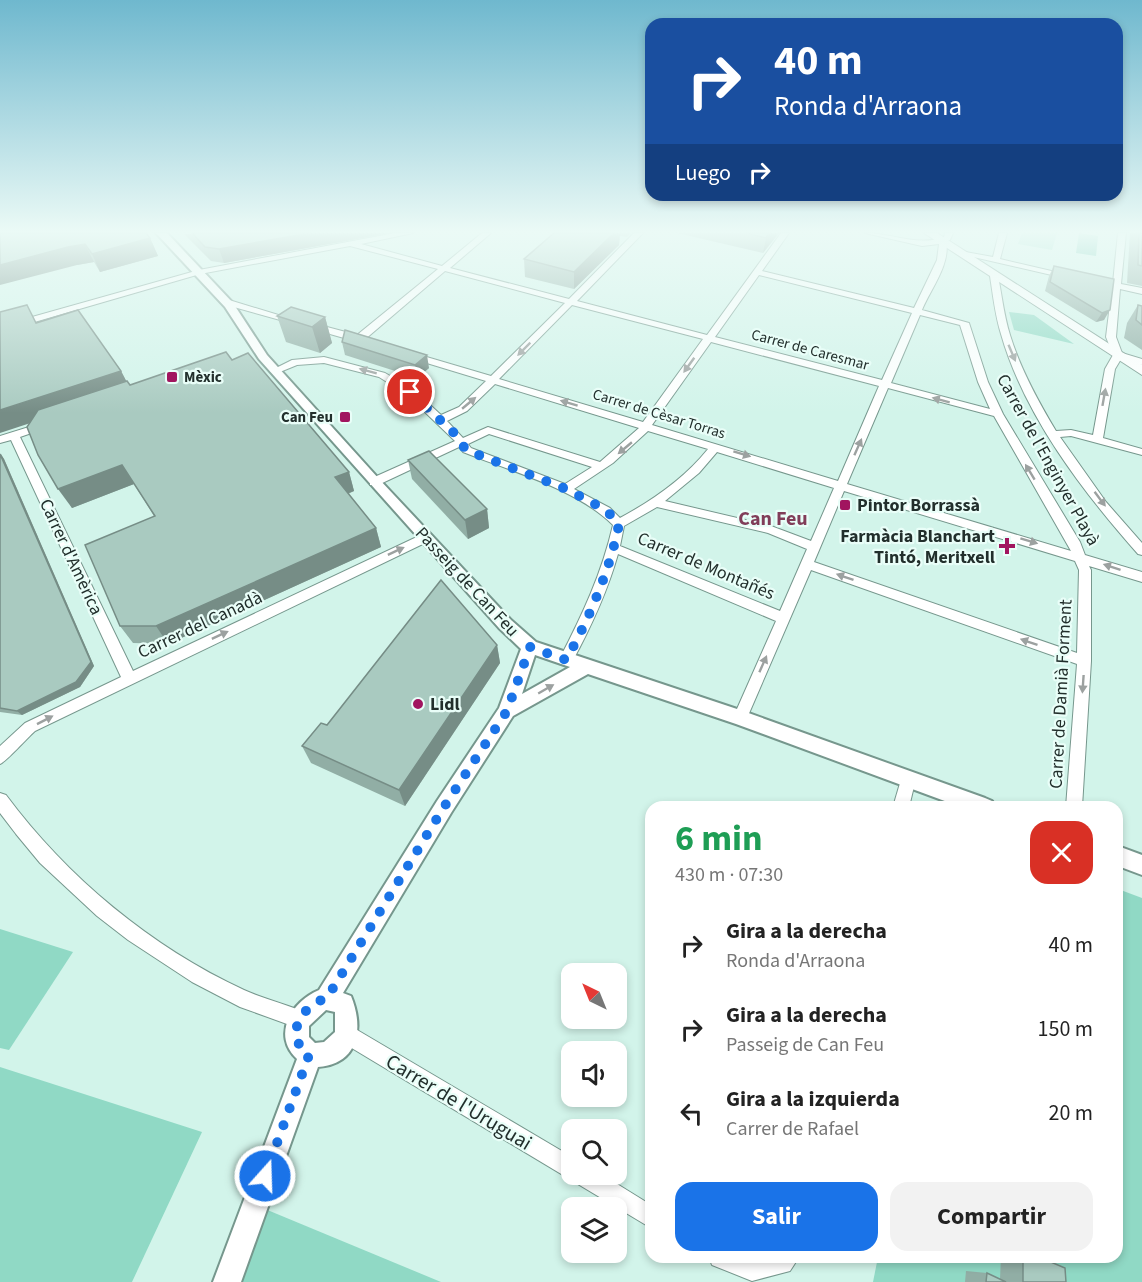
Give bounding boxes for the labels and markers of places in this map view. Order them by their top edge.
pin [384,366,435,417]
place label: Mèxic [184,367,222,388]
marker: Mèxic [165,370,179,384]
place label: Can Feu [281,407,333,428]
marker: Can Feu [338,410,352,424]
place label: Pintor Borrassà [857,493,980,518]
marker: Pintor Borrassà [838,498,852,512]
place label: Farmàcia Blanchart Tintó, Meritxell [840,524,995,570]
marker: Farmàcia Blanchart Tintó, Meritxell [1000,539,1014,553]
place label: Lidl [430,692,460,717]
marker: Lidl [411,697,425,711]

